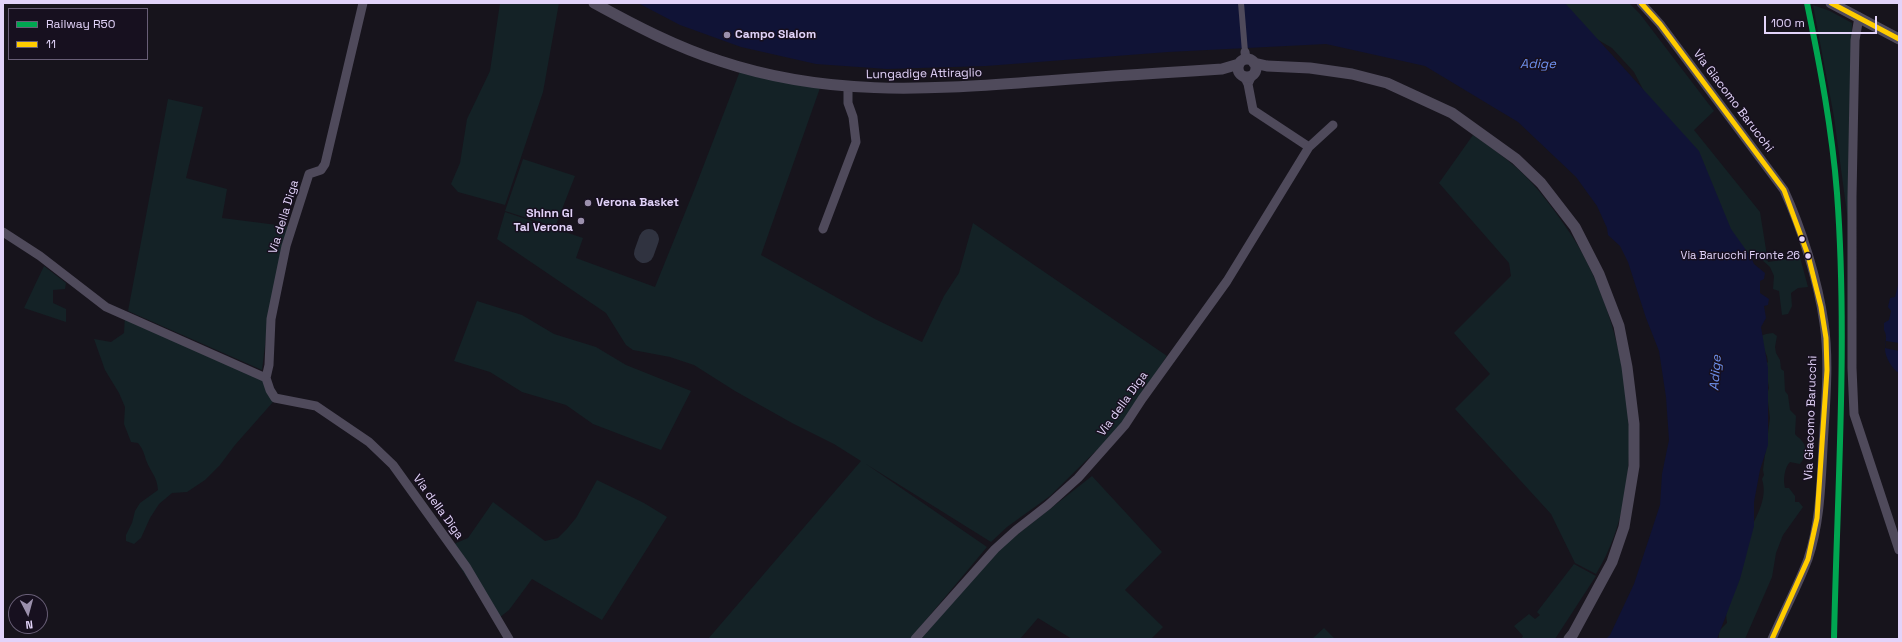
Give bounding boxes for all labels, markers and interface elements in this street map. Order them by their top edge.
legend [8,8,148,60]
scale bar [1766,8,1879,34]
text: 100 m [1771,15,1805,31]
text: Railway R50 [46,16,116,32]
place label: Campo Slalom [735,28,816,42]
marker: Campo Slalom [722,30,732,40]
text: 11 [46,36,56,52]
street label: Via Giacomo Barucchi [1690,47,1776,155]
water label: Adige [1520,56,1556,72]
street label: Lungadige Attiraglio [866,66,982,82]
street label: Via della Diga [266,178,302,256]
place label: Verona Basket [596,196,679,210]
marker: Verona Basket [583,198,593,208]
place label: Shinn Gi Tai Verona [514,207,573,235]
marker: Shinn Gi Tai Verona [576,216,586,226]
unlabelled marker [1797,234,1807,244]
place label: Via Barucchi Fronte 26 [1681,249,1800,263]
marker: Via Barucchi Fronte 26 [1803,251,1813,261]
water label: Adige [1707,355,1725,391]
street label: Via Giacomo Barucchi [1802,355,1820,481]
street label: Via della Diga [1095,369,1151,439]
street label: Via della Diga [410,472,466,542]
north arrow [8,594,48,634]
text: N [25,618,34,632]

